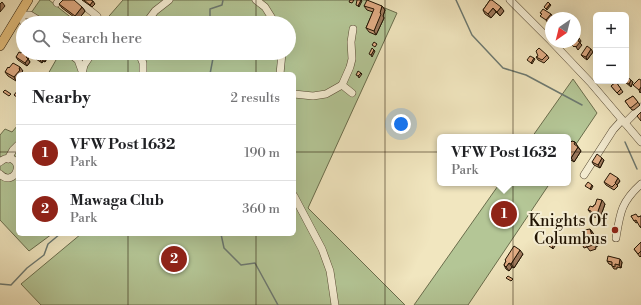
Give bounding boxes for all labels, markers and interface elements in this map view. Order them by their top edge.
north arrow [545,12,581,48]
map controls [593,12,629,84]
button: + [593,12,629,48]
search box [16,16,296,60]
icon: search [30,27,52,49]
text: Search here [62,29,142,48]
button: − [593,48,629,84]
text: Nearby [32,87,91,109]
text: 2 results [231,90,280,106]
your location [391,114,411,134]
popup [437,134,571,186]
text: VFW Post 1632 [70,135,176,154]
text: VFW Post 1632 [451,143,557,162]
text: 1 [42,145,48,161]
text: 190 m [244,145,280,161]
text: Park [70,154,97,170]
text: Park [451,162,478,178]
text: Mawaga Club [70,191,164,210]
pin: 1 [491,199,517,229]
text: 2 [41,201,49,217]
text: 360 m [242,201,280,217]
text: Park [70,210,97,226]
place label: Knights Of Columbus [528,211,608,249]
marker: Knights Of Columbus [610,225,620,235]
pin: 2 [161,244,187,274]

